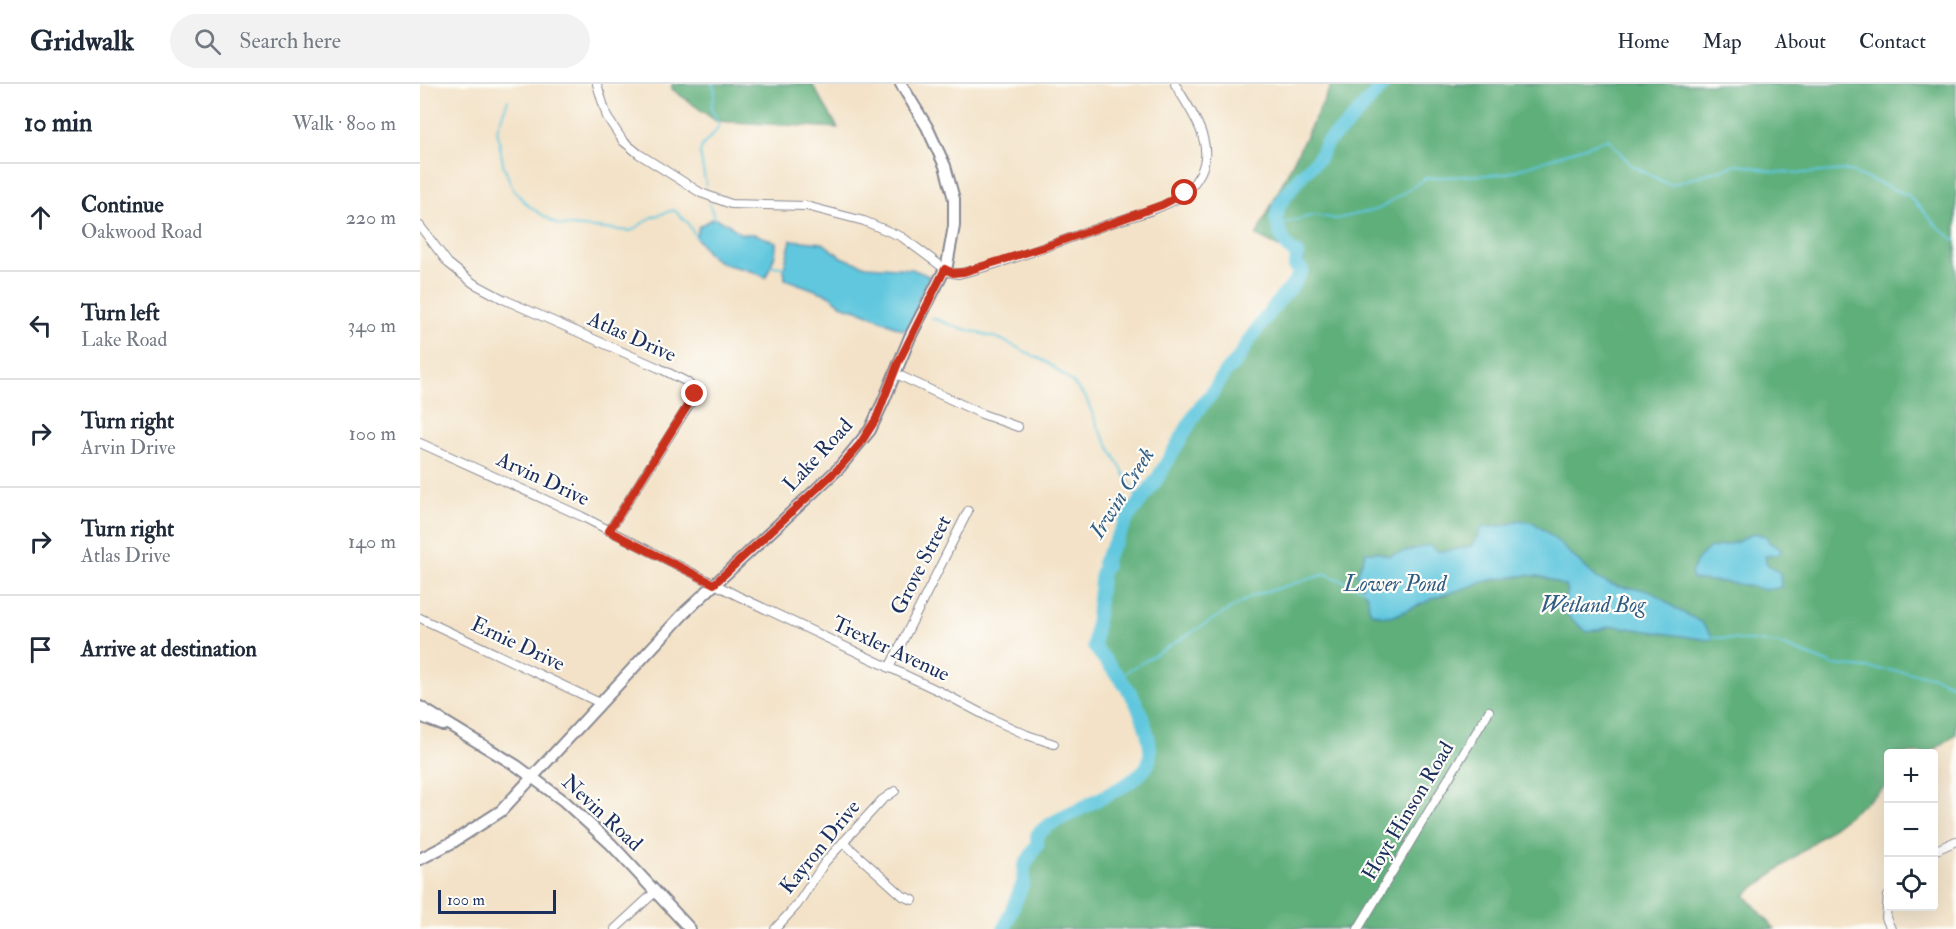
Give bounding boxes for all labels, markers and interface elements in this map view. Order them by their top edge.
search box [170,14,590,68]
text: Gridwalk [30,24,134,59]
icon: search [191,25,224,58]
text: Search here [239,27,341,55]
text: Home [1617,28,1669,55]
text: Map [1702,28,1742,55]
text: About [1775,28,1826,55]
text: Contact [1859,28,1926,55]
text: 10 min [24,107,92,139]
text: Walk · 800 m [293,111,396,136]
route start [1171,179,1197,205]
text: Continue [81,191,164,219]
icon: ahead [24,201,57,234]
text: 220 m [346,205,396,230]
text: Oakwood Road [81,219,202,244]
text: Turn left [81,299,160,327]
street label: Atlas Drive [583,305,681,369]
icon: left [24,309,57,342]
text: 340 m [348,313,396,338]
text: Lake Road [81,327,167,352]
route end [681,380,707,406]
text: Turn right [81,407,174,435]
street label: Lake Road [777,412,859,497]
icon: right [24,417,57,450]
text: 100 m [349,421,396,446]
text: Arvin Drive [81,435,176,460]
water label: Irwin Creek [1083,442,1161,544]
street label: Arvin Drive [491,445,594,512]
street label: Grove Street [884,511,958,619]
text: Turn right [81,515,174,543]
icon: right [24,525,57,558]
text: 140 m [348,529,396,554]
text: Atlas Drive [81,543,170,568]
water label: Lower Pond [1343,570,1448,598]
water label: Wetland Bog [1541,591,1646,619]
street label: Trexler Avenue [828,610,954,688]
street label: Ernie Drive [467,611,569,678]
icon: arrive [24,633,57,666]
text: Arrive at destination [81,635,257,663]
street label: Hoyt Hinson Road [1356,736,1460,885]
map controls [1884,749,1938,911]
button: + [1884,749,1938,803]
street label: Nevin Road [556,769,649,858]
street label: Kayron Drive [774,794,866,900]
button: − [1884,803,1938,857]
button: locate [1884,857,1938,911]
scale bar [438,887,556,914]
text: 100 m [447,890,485,910]

